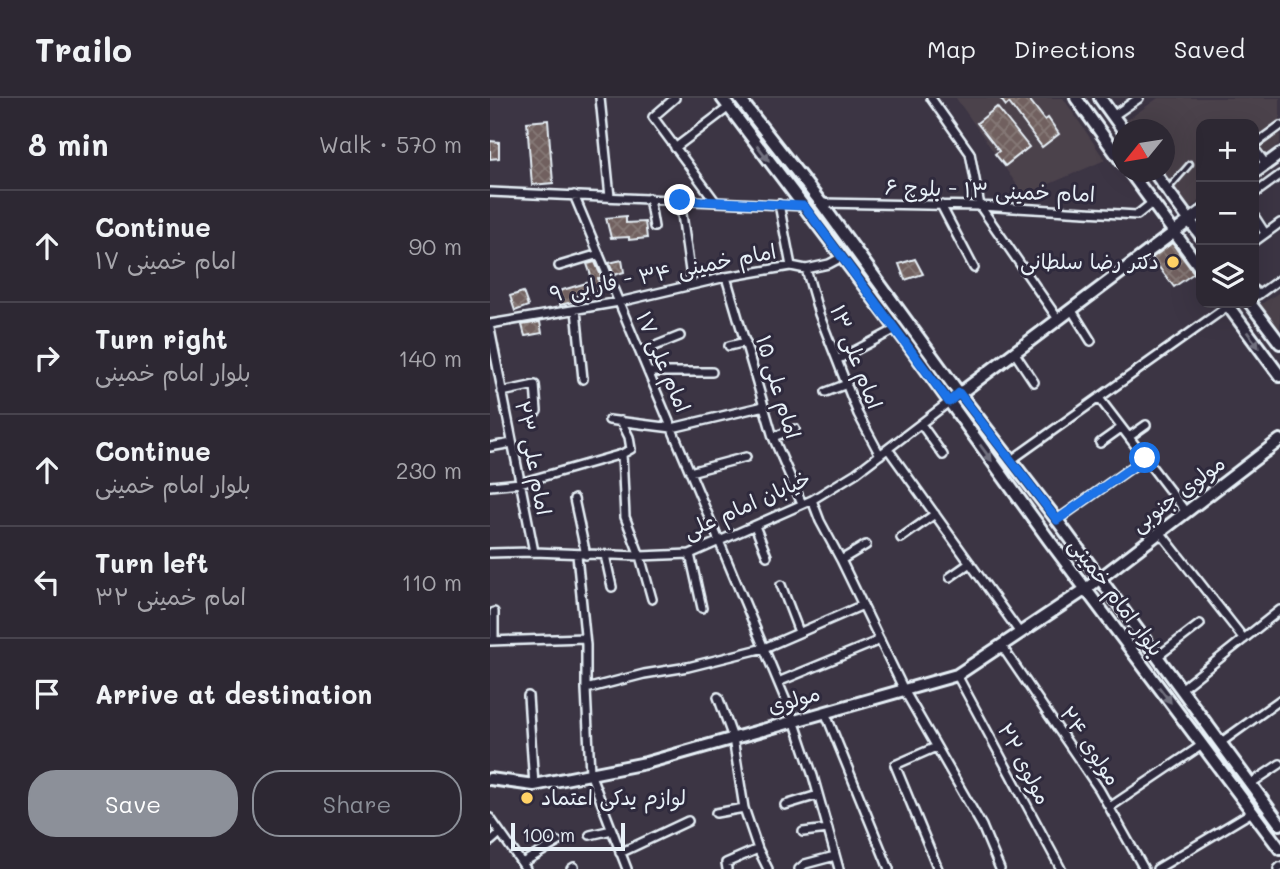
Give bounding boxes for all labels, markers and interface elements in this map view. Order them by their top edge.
text: Trailo [35,27,132,70]
text: Map [927,33,976,64]
text: Directions [1014,33,1136,64]
text: Saved [1174,33,1245,64]
north arrow [1112,119,1175,182]
map controls [1196,119,1259,308]
button: + [1196,119,1259,182]
text: 8 min [28,124,109,164]
text: Walk · 570 m [319,129,462,159]
one-way arrow [756,143,771,161]
street label: امام خمینی ۱۳ - بلوچ ۶ [884,172,1096,211]
button: − [1196,182,1259,245]
route end [664,184,695,215]
text: Continue [95,210,211,244]
icon: ahead [28,227,66,265]
text: 90 m [409,231,462,261]
street label: امام خمینی ۳۴ - فارابی ۹ [547,236,779,311]
text: امام خمینی ۱۷ [95,245,236,275]
button: layers [1196,245,1259,308]
place label: دکتر رضا سلطانی [1020,247,1159,276]
marker: دکتر رضا سلطانی [1165,254,1181,270]
street label: امام علی ۱۳ [821,301,890,414]
street label: امام علی ۱۷ [627,307,698,417]
text: Turn right [95,322,228,356]
one-way arrow [1246,330,1260,349]
street label: امام علی ۱۵ [747,332,808,443]
icon: right [28,339,66,377]
text: 140 m [398,343,462,373]
text: بلوار امام خمینی [95,357,251,387]
street label: امام علی ۲۳ [506,398,559,518]
text: Continue [95,434,211,468]
route start [1129,442,1160,473]
one-way arrow [979,444,993,462]
street label: مولوی جنوبی [1125,449,1231,539]
icon: ahead [28,451,66,489]
text: 230 m [396,455,462,485]
street label: خیابان امام علی [679,464,816,547]
text: بلوار امام خمینی [95,469,251,499]
street label: بلوار امام خمینی [1060,531,1171,663]
text: Turn left [95,546,208,580]
icon: left [28,563,66,601]
text: 110 m [402,567,462,597]
text: امام خمینی ۳۲ [95,581,246,611]
icon: arrive [28,675,66,713]
text: Arrive at destination [95,677,372,711]
street label: مولوی [764,678,823,720]
one-way arrow [1158,686,1173,704]
street label: مولوی ۲۴ [1054,700,1128,791]
street label: مولوی ۲۲ [992,718,1058,809]
button: Save [28,770,238,837]
button: Share [252,770,462,837]
place label: لوازم یدکی اعتماد [541,783,686,814]
marker: لوازم یدکی اعتماد [519,790,535,806]
scale bar [511,820,625,852]
text: 100 m [522,822,575,847]

